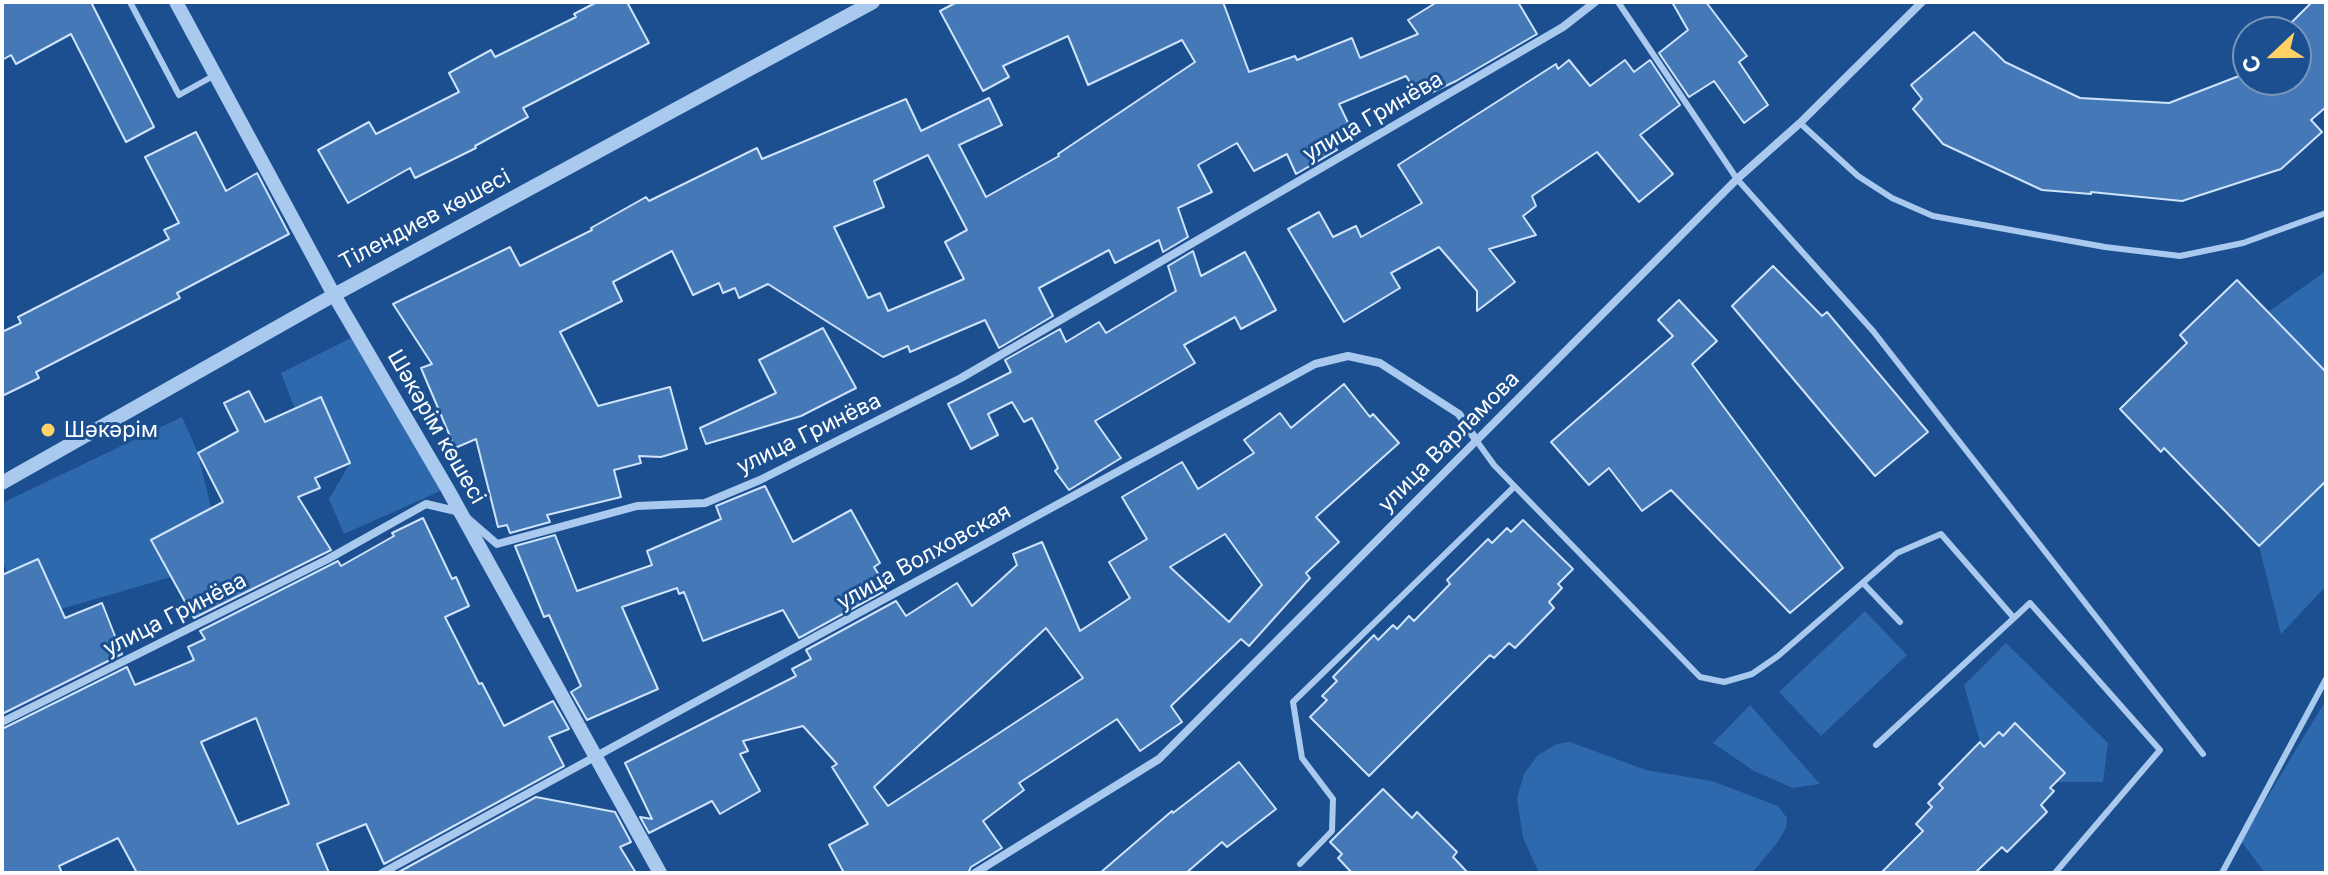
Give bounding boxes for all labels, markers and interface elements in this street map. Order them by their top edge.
north arrow [2232,16,2312,96]
text: С [2236,52,2267,77]
street label: улица Гринёва [1298,66,1448,168]
street label: Тілендиев көшесі [335,164,515,276]
street label: Шәкәрім көшесі [381,345,491,509]
street label: улица Варламова [1373,366,1525,518]
street label: улица Гринёва [733,388,885,480]
place label: Шәкәрім [64,417,158,443]
marker: Шәкәрім [39,421,57,439]
street label: улица Волховская [832,498,1016,616]
street label: улица Гринёва [99,568,251,662]

